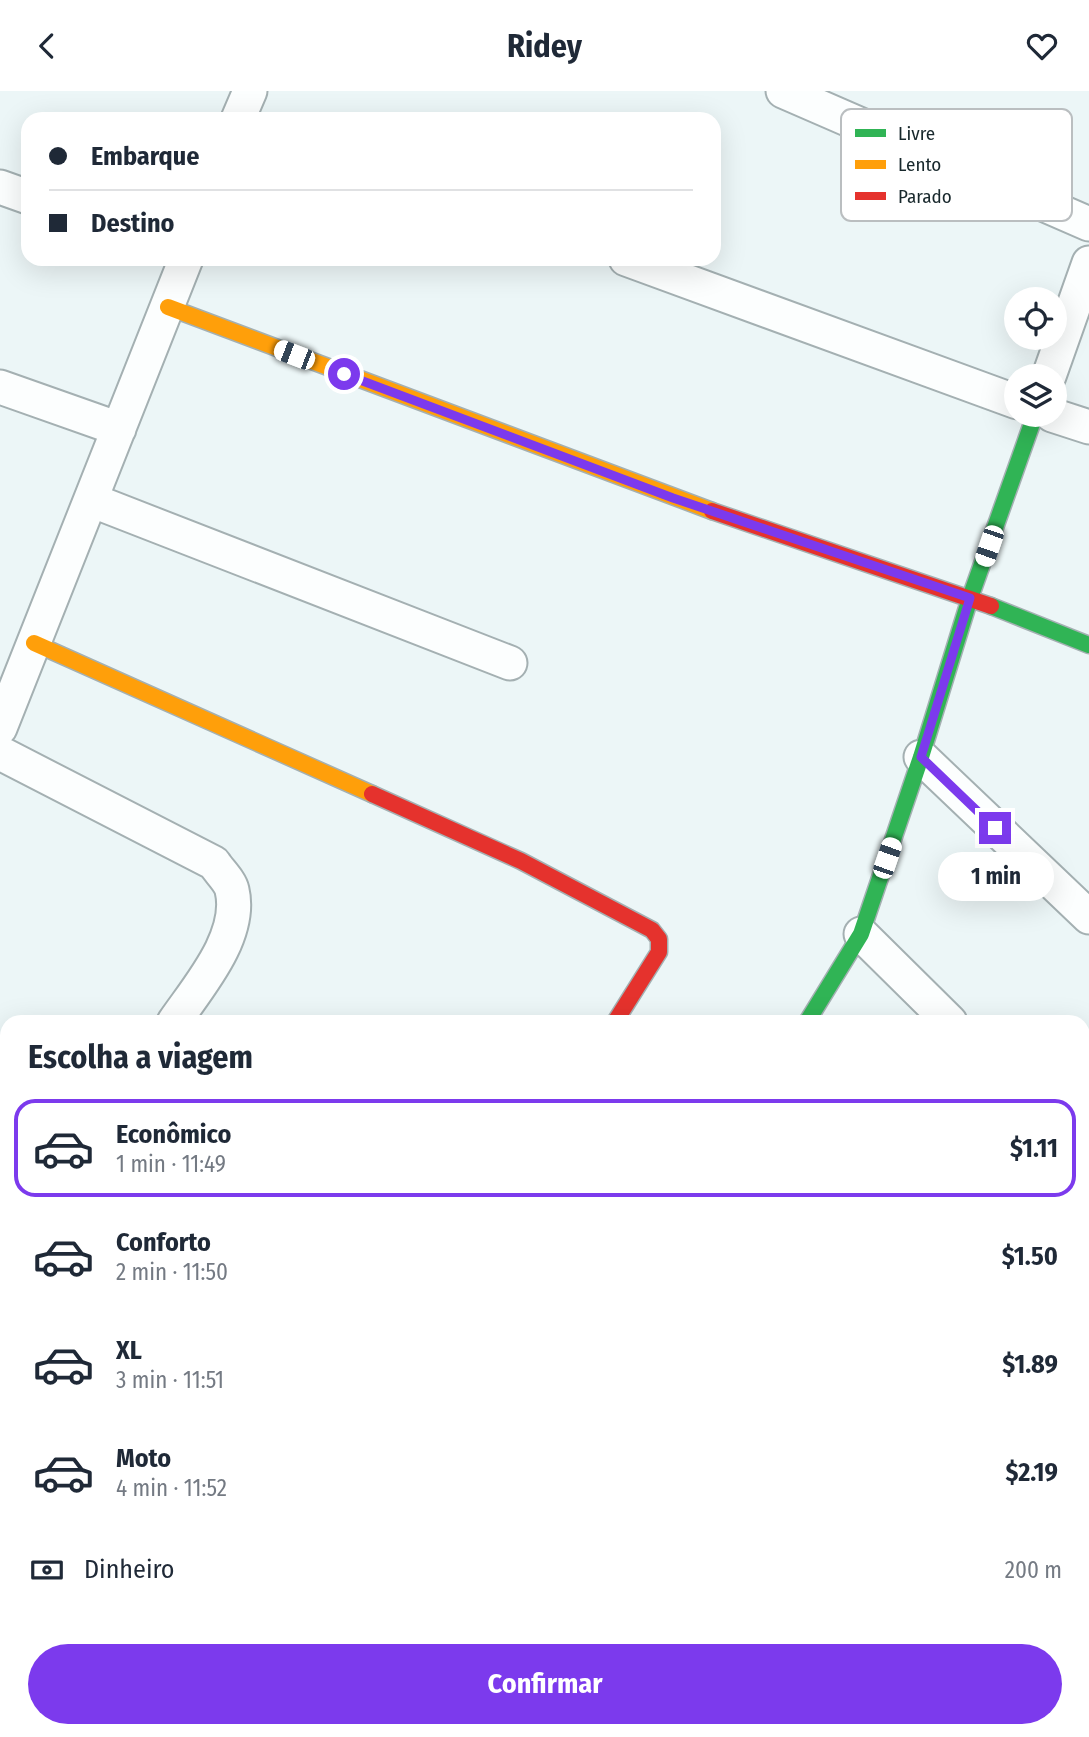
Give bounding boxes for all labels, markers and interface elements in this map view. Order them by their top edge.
icon: back [28,27,66,65]
text: Ridey [507,27,582,65]
icon: heart [1023,27,1061,65]
legend [841,109,1072,221]
text: Livre [898,122,935,145]
text: Embarque [91,141,199,172]
text: Lento [898,153,941,176]
text: Parado [898,185,952,208]
text: Destino [91,208,174,239]
map controls [1004,287,1067,427]
button: locate [1004,287,1067,350]
car [271,338,318,372]
route start [328,358,360,390]
button: layers [1004,364,1067,427]
car [973,523,1006,569]
route end [979,812,1011,844]
car [871,835,904,881]
callout: 1 min [937,853,1053,901]
text: 1 min [971,862,1021,890]
text: Escolha a viagem [28,1038,253,1076]
icon: car [32,1117,95,1180]
text: Econômico [116,1119,231,1150]
text: $1.11 [1010,1133,1058,1164]
text: 1 min · 11:49 [116,1150,226,1178]
icon: car [32,1225,95,1288]
text: Conforto [116,1227,211,1258]
text: $1.50 [1002,1241,1058,1272]
text: 2 min · 11:50 [116,1258,228,1286]
icon: car [32,1333,95,1396]
text: XL [116,1335,142,1366]
text: $1.89 [1002,1349,1058,1380]
text: 3 min · 11:51 [116,1366,224,1394]
icon: car [32,1441,95,1504]
text: Moto [116,1443,171,1474]
text: $2.19 [1005,1457,1058,1488]
text: 4 min · 11:52 [116,1474,227,1502]
icon: cash [28,1551,66,1589]
text: Dinheiro [84,1554,174,1585]
text: 200 m [1005,1556,1062,1584]
button: Confirmar [28,1644,1062,1724]

